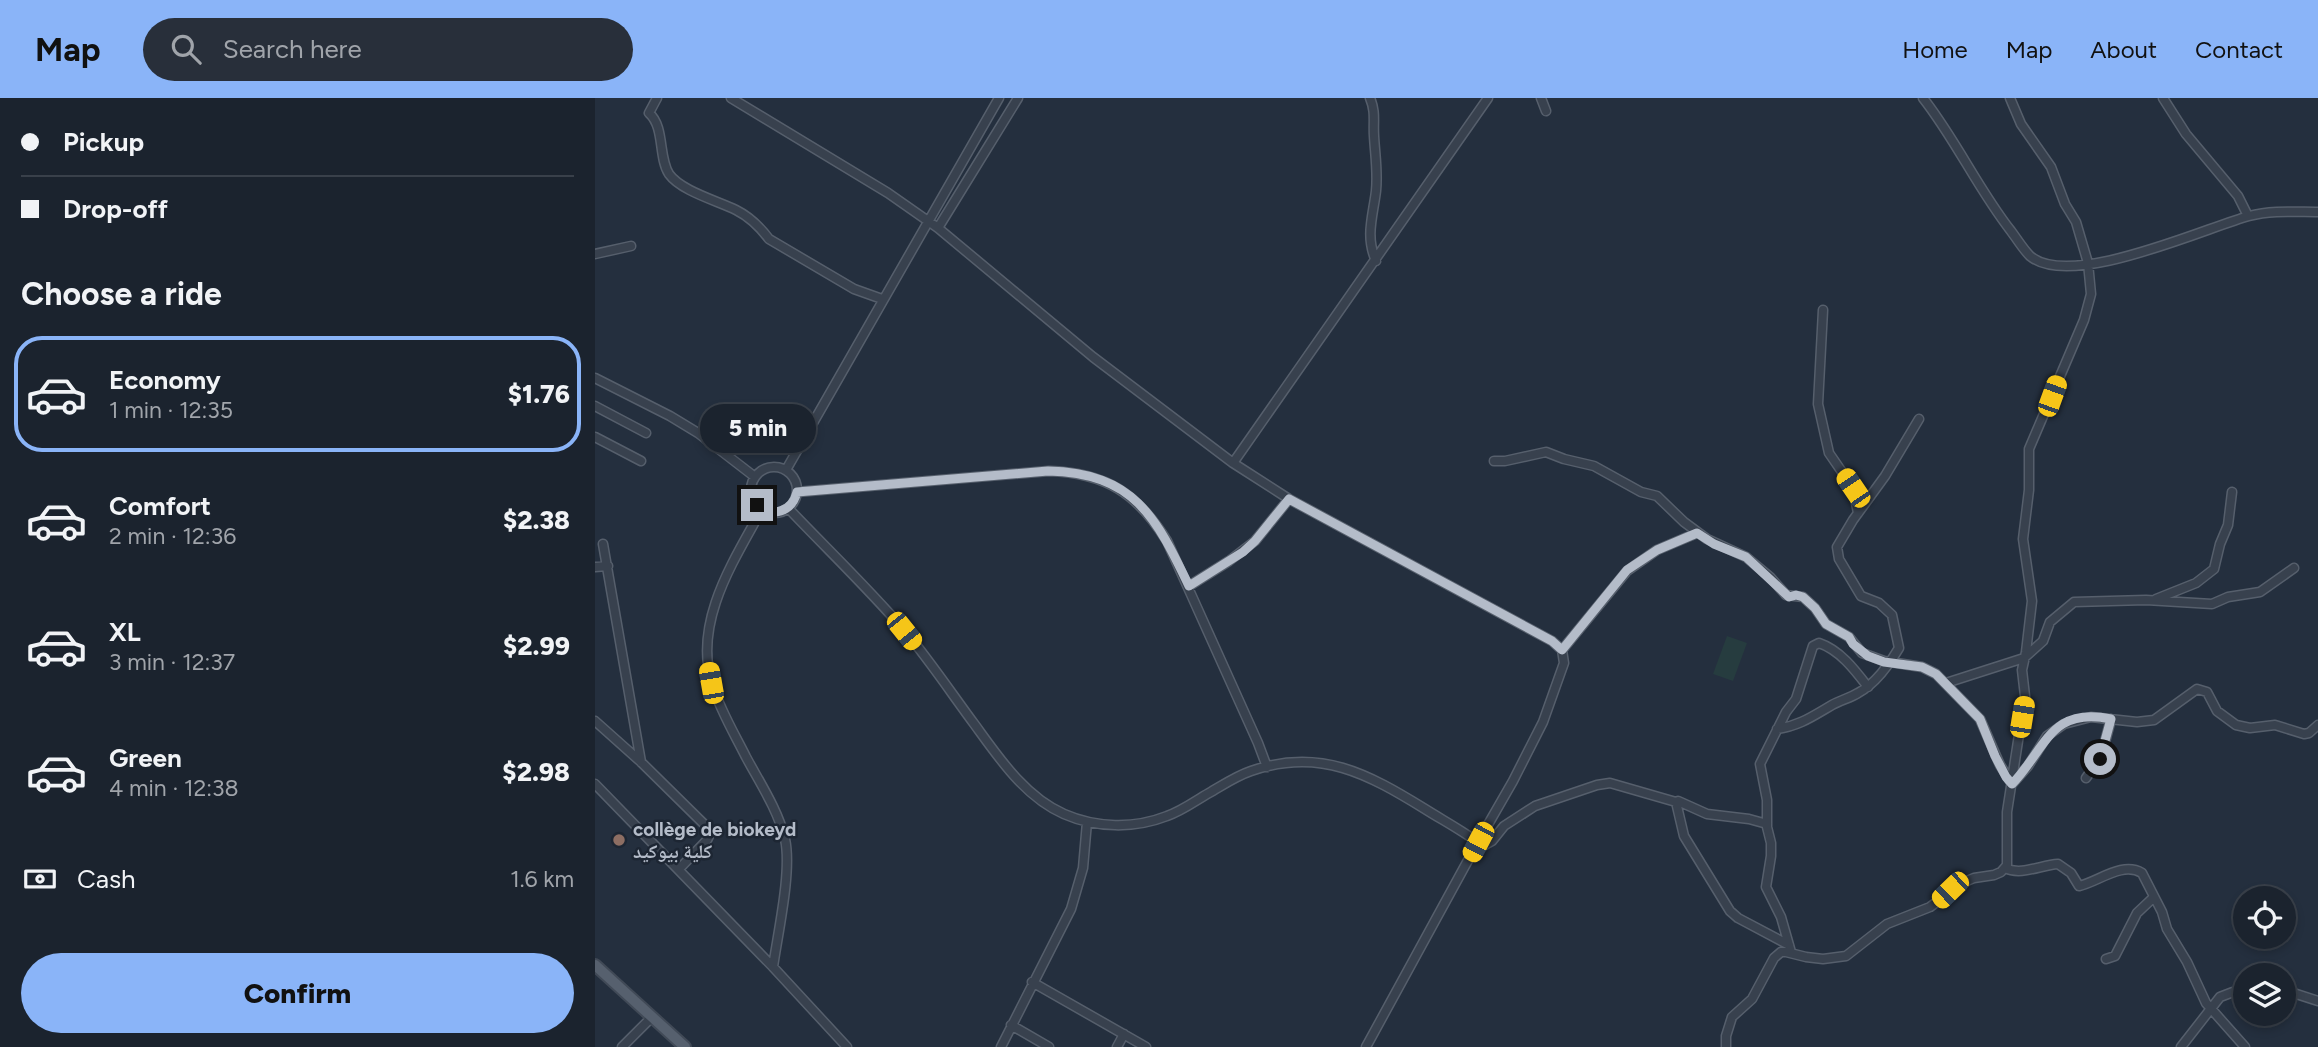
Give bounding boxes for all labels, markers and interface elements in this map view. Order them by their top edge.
search box [143,18,633,81]
text: Map [35,30,101,69]
icon: search [167,30,205,68]
text: Search here [223,33,362,65]
text: Home [1902,35,1968,64]
text: Map [2006,35,2052,64]
text: About [2090,35,2157,64]
text: Contact [2195,35,2283,64]
text: Pickup [63,126,144,158]
text: Drop-off [63,193,168,225]
text: Choose a ride [21,275,222,313]
icon: car [25,363,88,426]
text: Economy [109,364,221,396]
car [2035,373,2070,419]
text: $1.76 [508,378,570,410]
text: 1 min · 12:35 [109,396,233,424]
callout: 5 min [699,404,815,452]
text: 5 min [729,414,787,442]
car [1833,465,1874,511]
icon: car [25,489,88,552]
route end [741,489,773,521]
text: Comfort [109,490,211,522]
text: $2.38 [503,504,570,536]
text: 2 min · 12:36 [109,522,236,550]
car [883,608,926,654]
icon: car [25,615,88,678]
text: XL [109,616,141,648]
text: $2.99 [503,630,570,662]
text: 3 min · 12:37 [109,648,235,676]
car [698,660,725,706]
car [2009,695,2036,739]
icon: car [25,741,88,804]
text: Green [109,742,182,774]
route start [2084,743,2116,775]
text: $2.98 [502,756,570,788]
text: 4 min · 12:38 [109,774,239,802]
place label: collège de biokeyd كلية بيوكيد [633,818,796,863]
car [1459,819,1498,865]
marker: collège de biokeyd كلية بيوكيد [611,832,627,848]
icon: cash [21,860,59,898]
text: Cash [77,863,136,895]
text: 1.6 km [510,865,574,893]
car [1928,868,1973,912]
map controls [2233,886,2296,1026]
button: locate [2233,886,2296,949]
button: Confirm [21,953,574,1033]
button: layers [2233,963,2296,1026]

